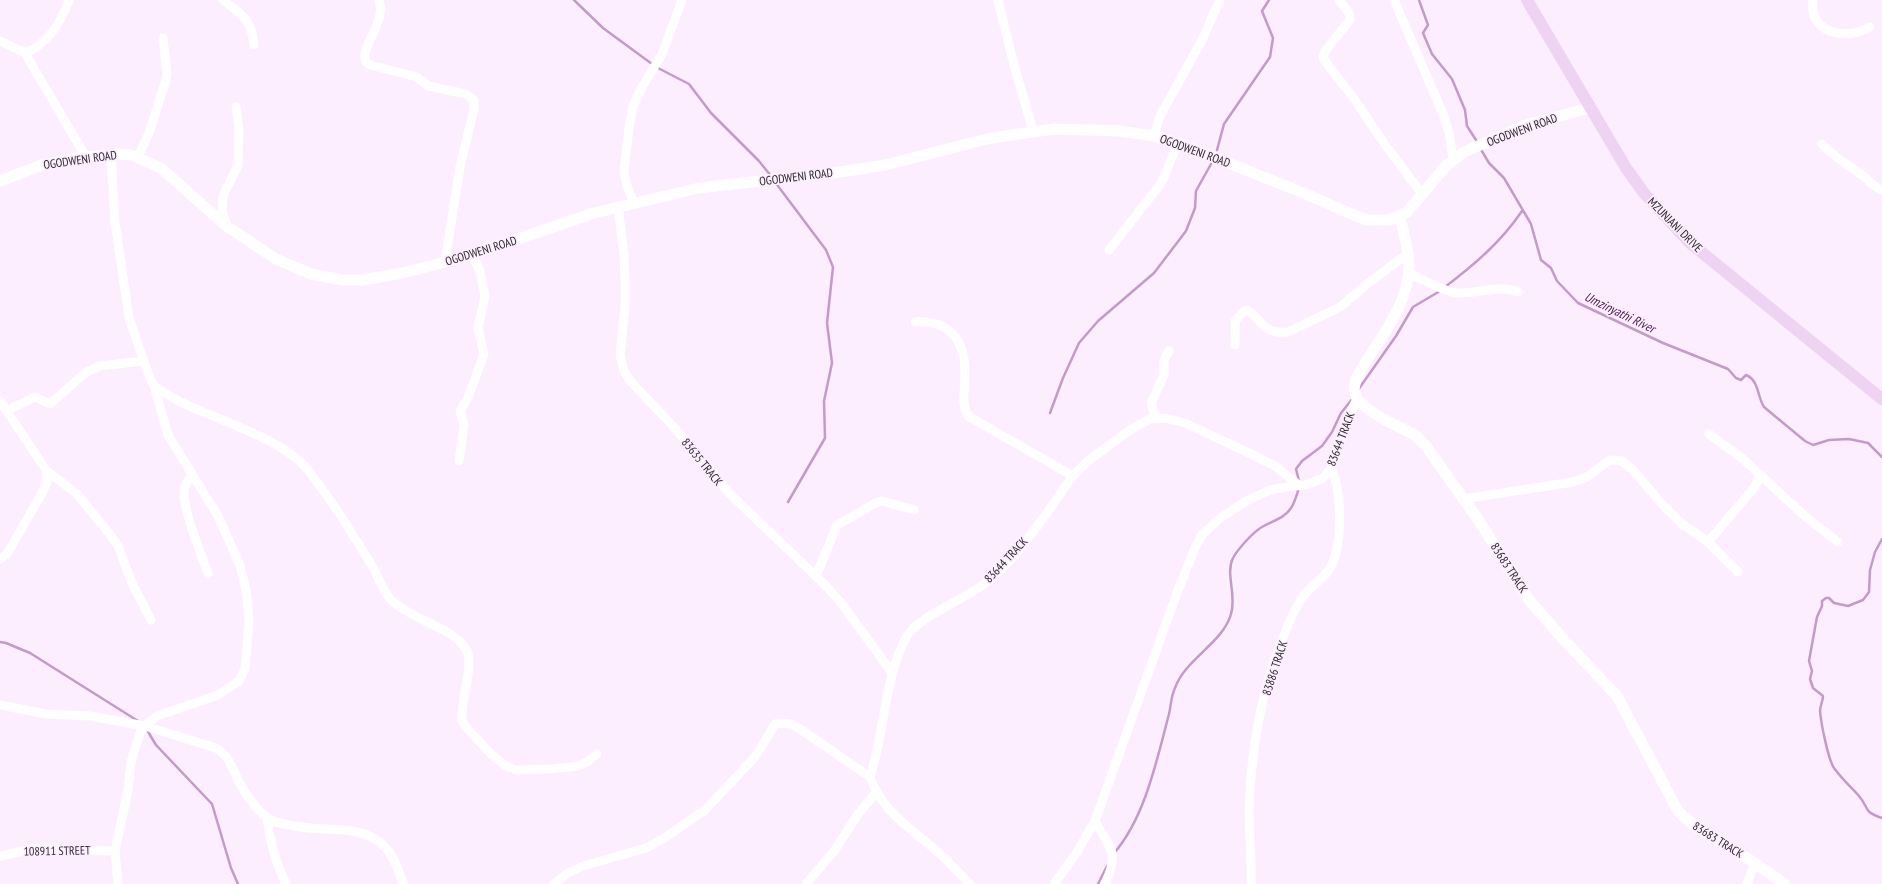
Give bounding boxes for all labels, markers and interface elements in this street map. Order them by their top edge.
street label: OGODWENI ROAD [1485,110,1559,149]
street label: OGODWENI ROAD [1158,131,1232,170]
street label: OGODWENI ROAD [42,147,118,172]
street label: OGODWENI ROAD [758,165,834,188]
street label: MZUNJANI DRIVE [1645,194,1706,255]
street label: OGODWENI ROAD [443,233,518,269]
water label: Umzinyathi River [1582,288,1660,338]
street label: 83644 TRACK [1323,409,1358,468]
street label: 83635 TRACK [679,435,726,489]
street label: 83644 TRACK [981,534,1031,586]
street label: 83683 TRACK [1488,540,1531,596]
street label: 83886 TRACK [1259,638,1290,697]
street label: 83683 TRACK [1690,818,1746,861]
street label: 108911 STREET [23,842,91,859]

